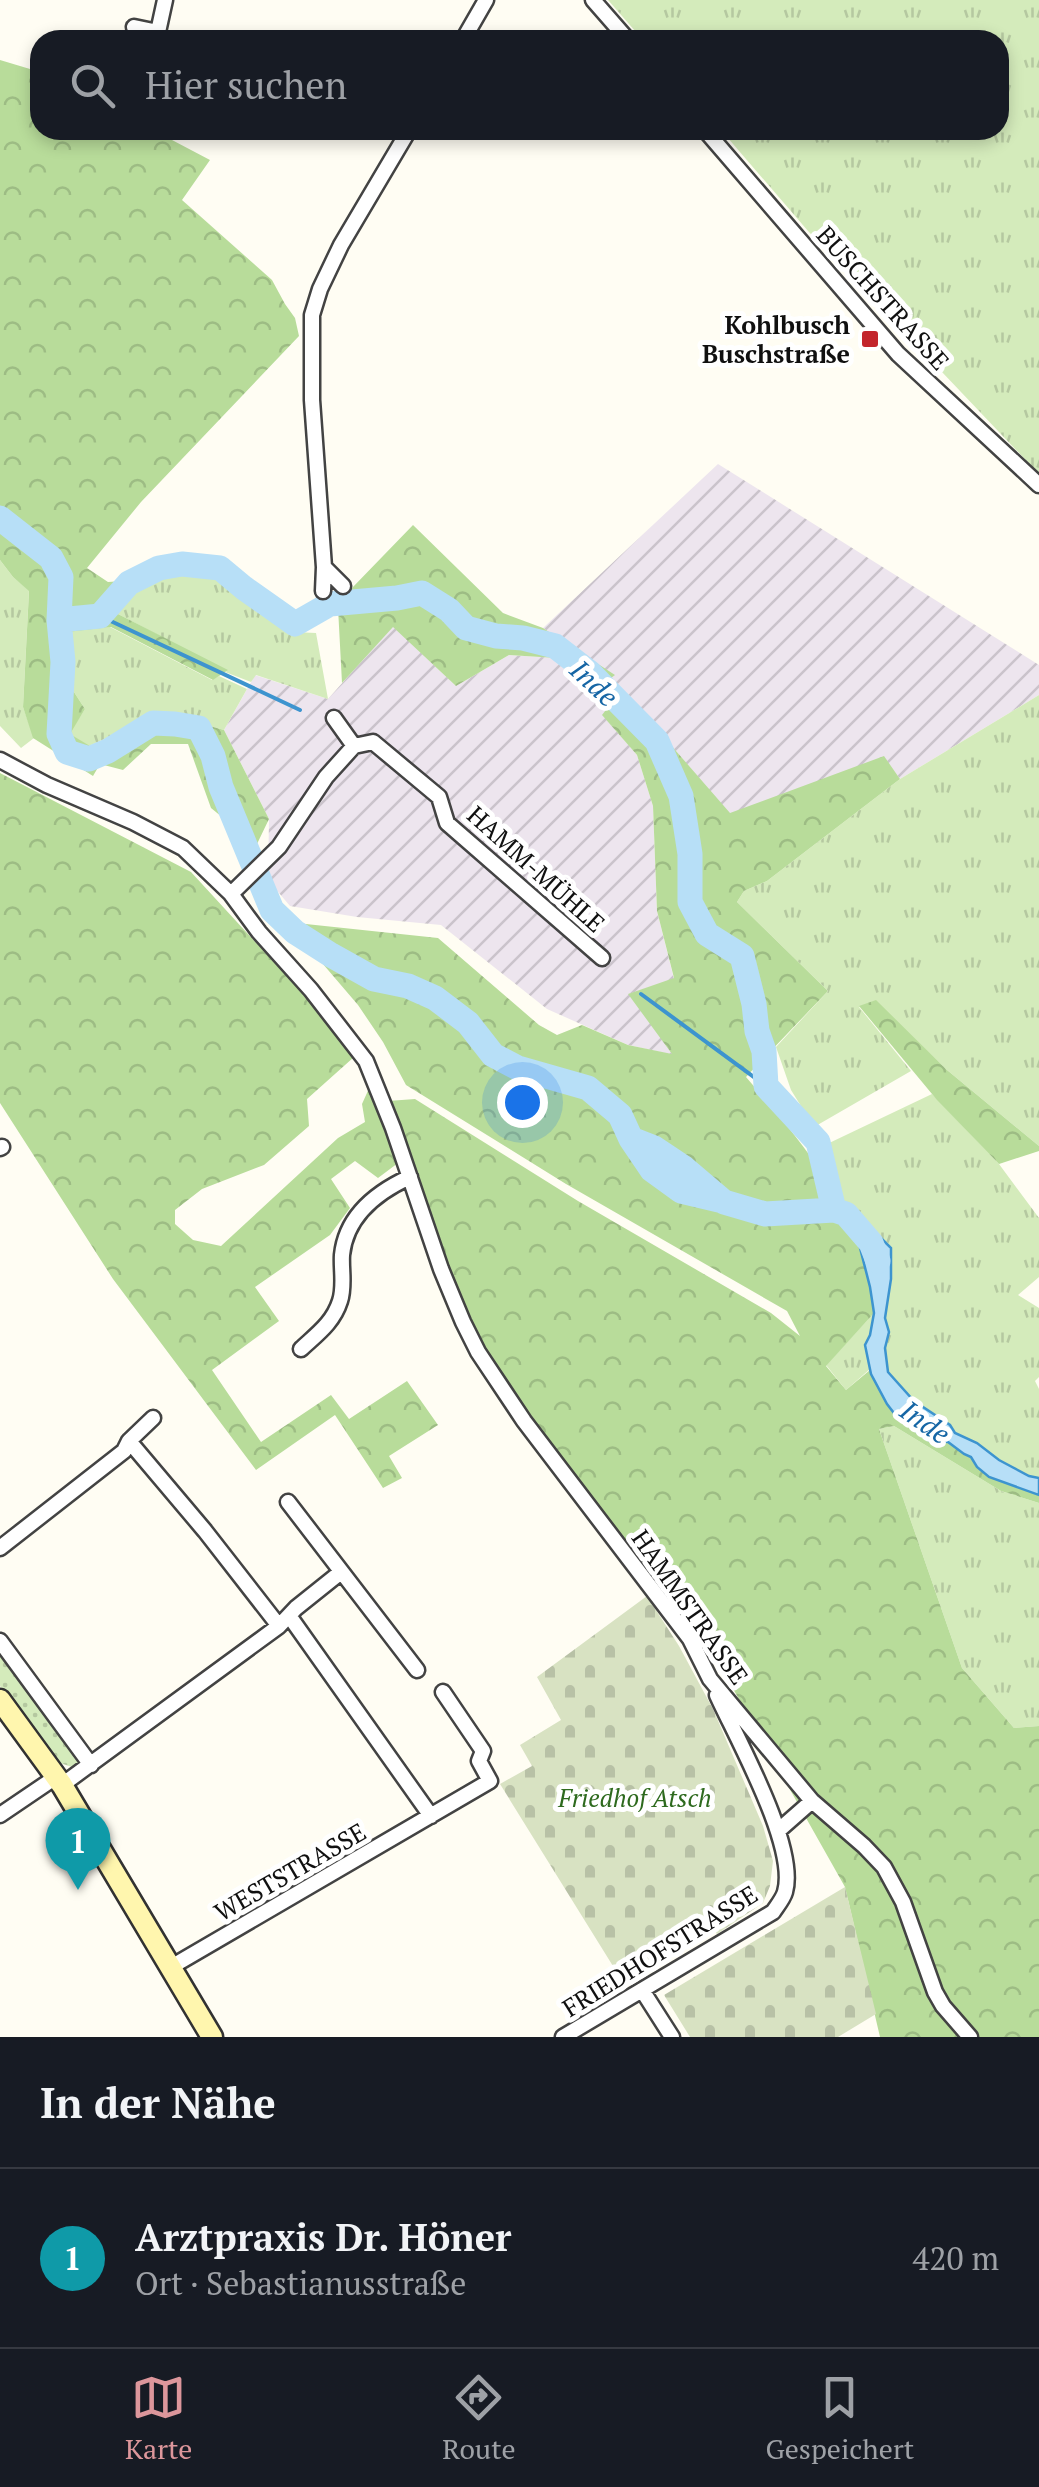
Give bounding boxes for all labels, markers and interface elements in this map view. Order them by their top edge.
search box [30,30,1009,140]
icon: search [65,58,120,113]
text: Hier suchen [145,60,347,110]
street label: BUSCHSTRASSE [810,219,957,377]
place label: Kohlbusch Buschstraße [702,308,850,370]
marker: Kohlbusch Buschstraße [859,328,881,350]
water label: Inde [562,650,626,714]
street label: HAMM-MÜHLE [461,798,612,939]
your location [497,1077,548,1128]
water label: Inde [892,1391,958,1452]
street label: HAMMSTRASSE [625,1523,756,1691]
park label: Friedhof Atsch [557,1781,712,1814]
pin: 1 [46,1808,110,1890]
street label: WESTSTRASSE [208,1815,372,1928]
street label: FRIEDHOFSTRASSE [556,1877,764,2024]
text: In der Nähe [40,2074,276,2130]
text: Arztpraxis Dr. Höner [135,2212,511,2262]
text: 1 [63,2237,82,2279]
text: 420 m [912,2237,999,2279]
text: Ort · Sebastianusstraße [135,2262,466,2304]
tab: Karte [125,2370,192,2467]
tab: Route [442,2370,516,2467]
tab: Gespeichert [765,2370,914,2467]

